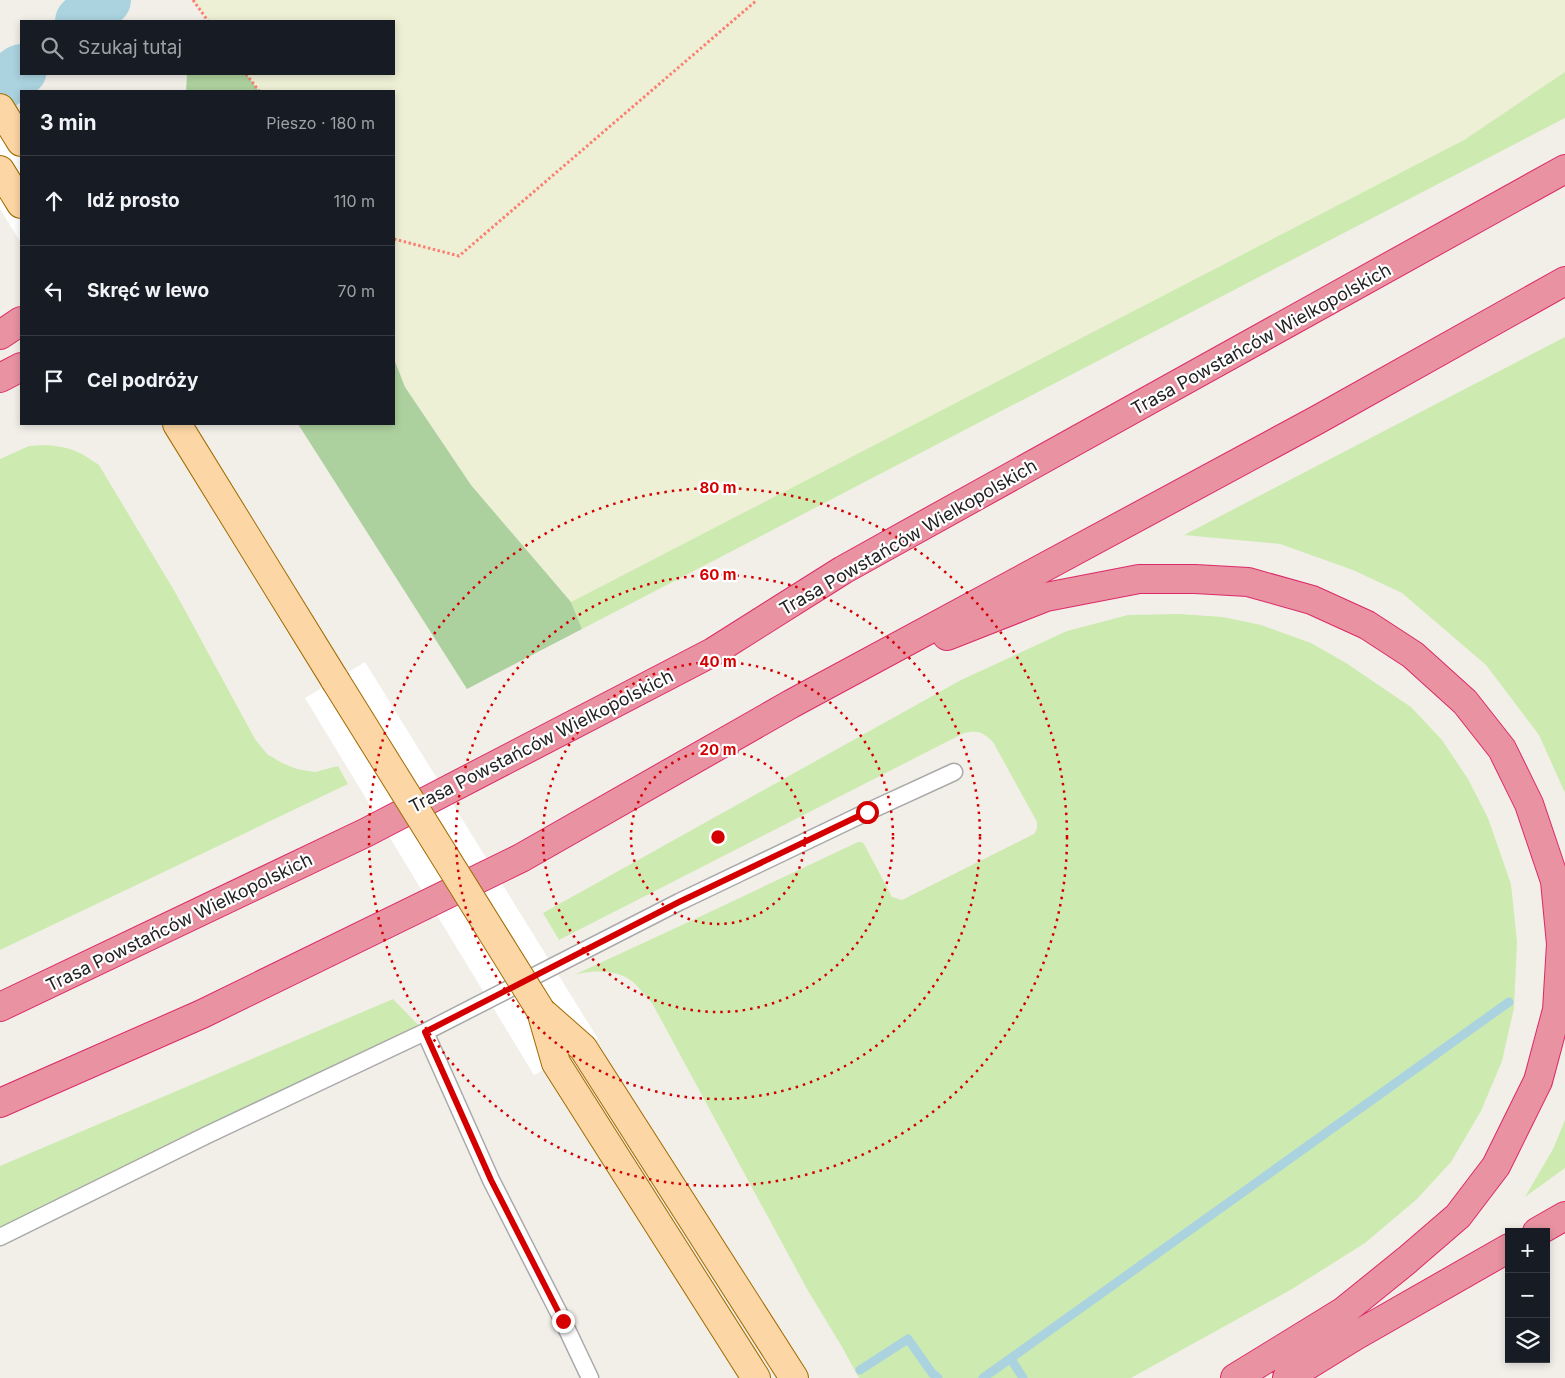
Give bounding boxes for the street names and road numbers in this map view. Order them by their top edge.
street label: Trasa Powstańców Wielkopolskich [1128,259,1394,419]
street label: Trasa Powstańców Wielkopolskich [776,455,1040,619]
street label: Trasa Powstańców Wielkopolskich [405,665,677,817]
street label: Trasa Powstańców Wielkopolskich [42,848,316,996]

